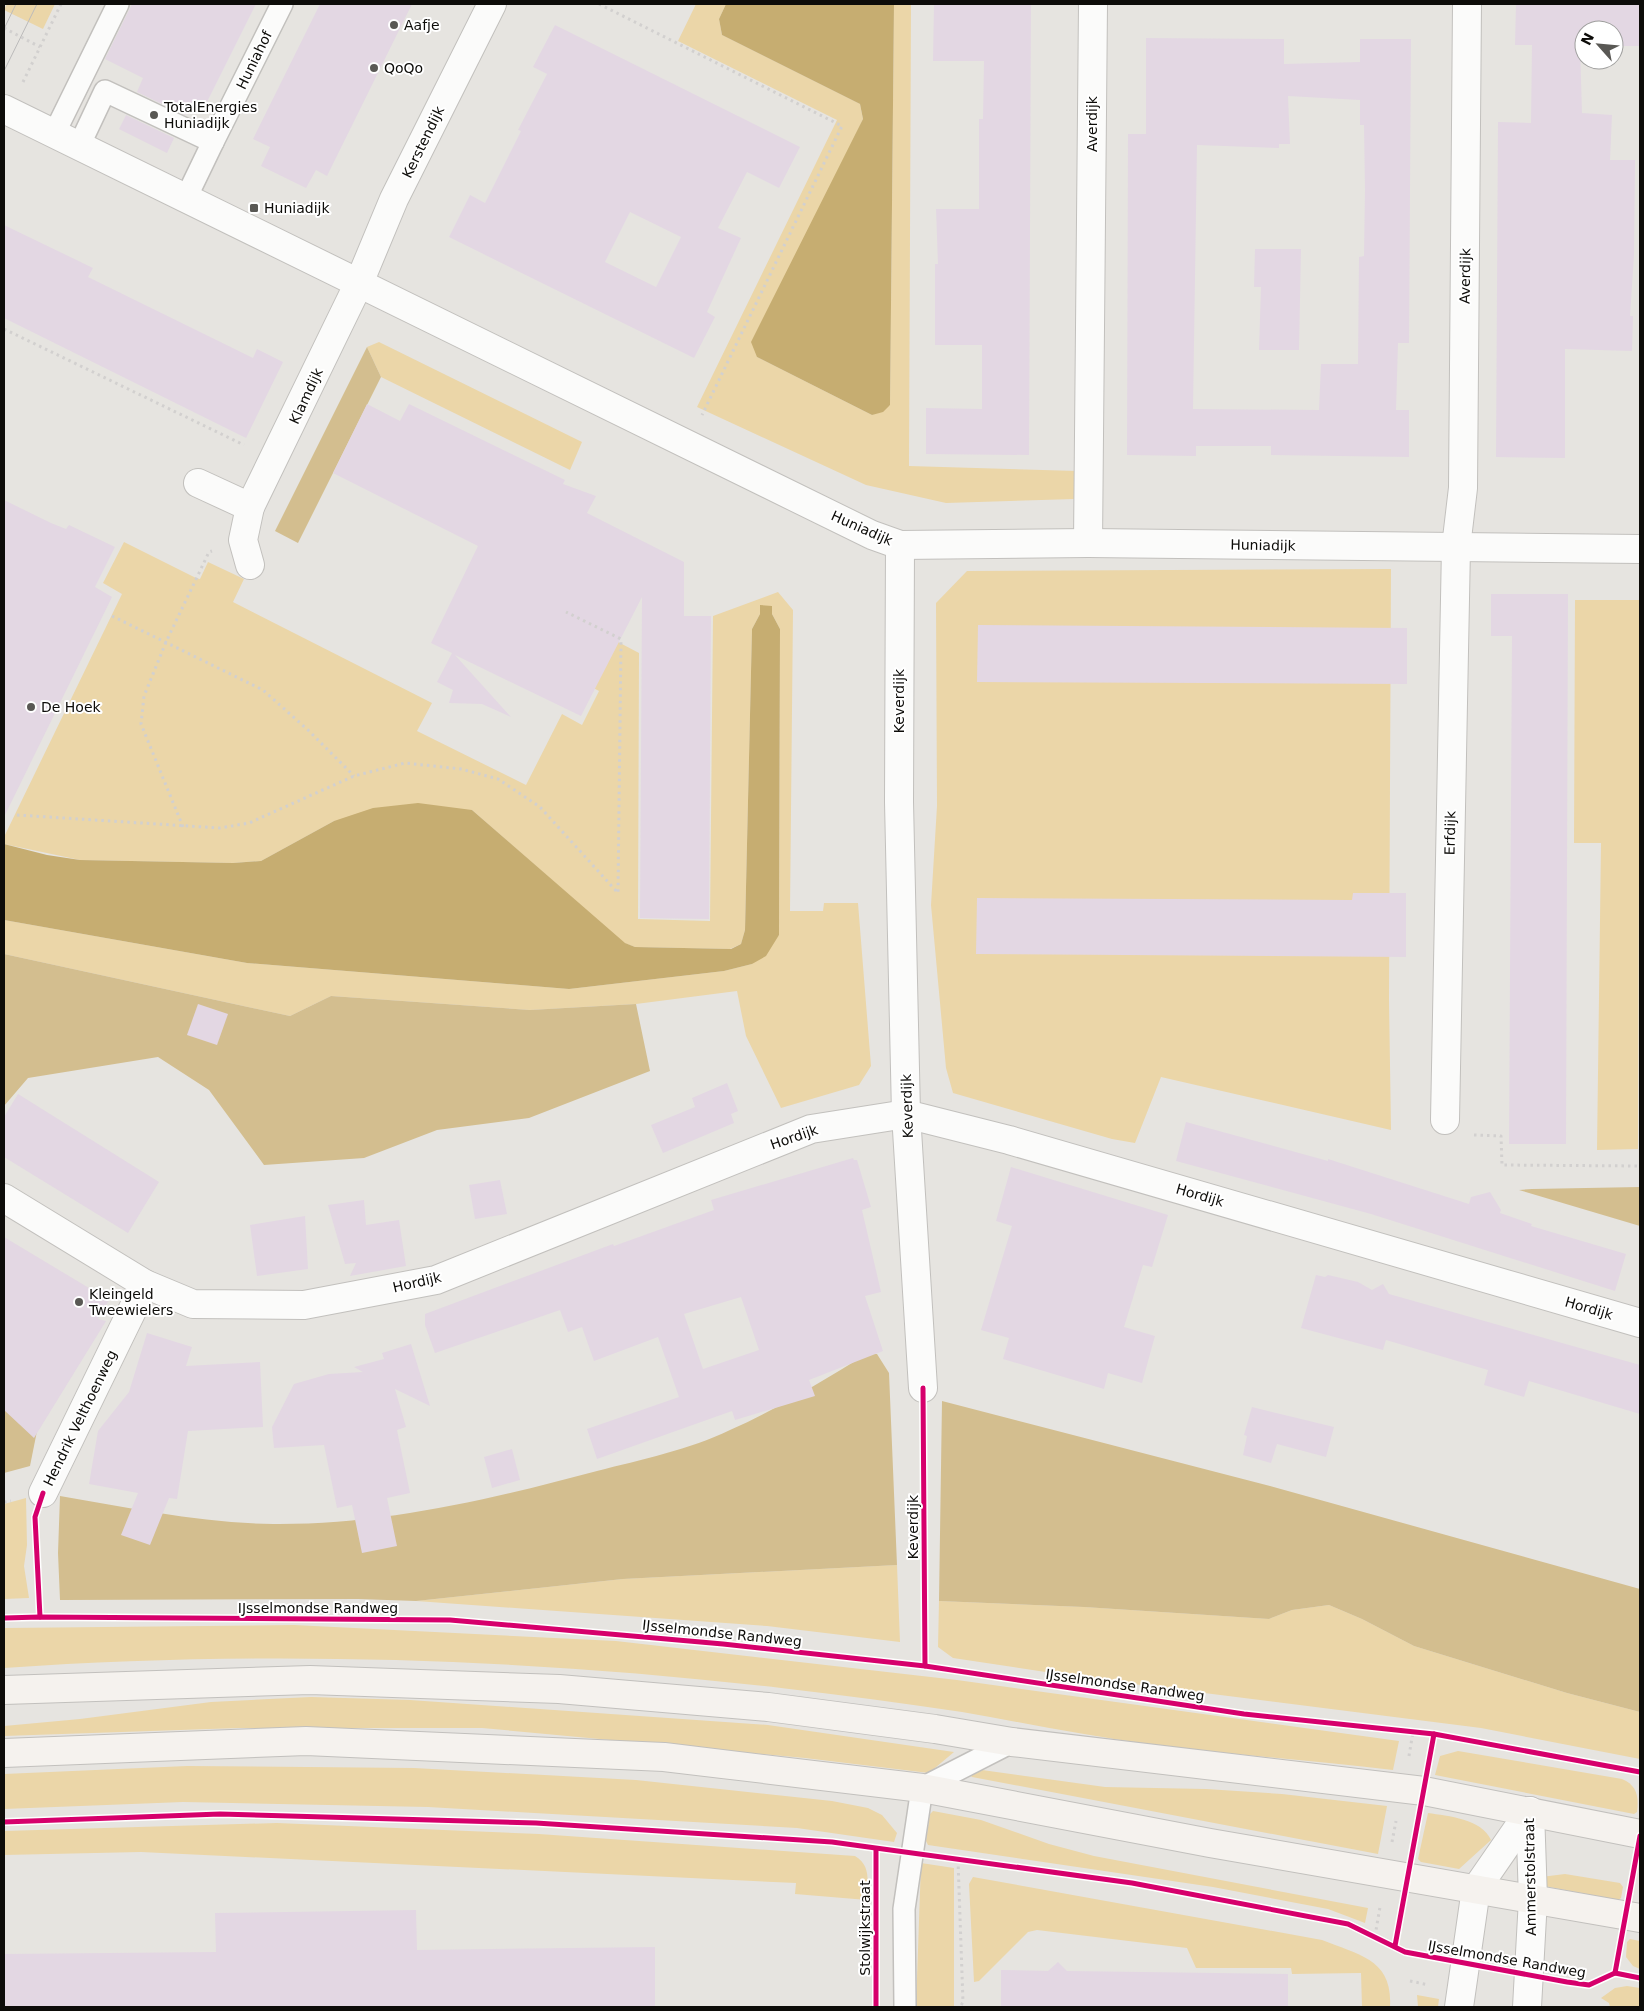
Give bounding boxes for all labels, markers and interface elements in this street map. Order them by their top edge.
place label: Aafje [404,17,440,33]
marker: Aafje [388,19,400,31]
north arrow [1574,20,1624,70]
street label: Huniahof [233,27,275,92]
text: N [1578,30,1597,48]
place label: QoQo [384,60,423,76]
marker: QoQo [368,62,380,74]
street label: Averdijk [1084,95,1100,152]
place label: TotalEnergies Huniadijk [163,99,257,131]
street label: Kerstendijk [399,103,448,181]
marker: TotalEnergies Huniadijk [148,109,160,121]
place label: Huniadijk [264,200,330,216]
marker: Huniadijk [248,202,260,214]
street label: Averdijk [1457,247,1474,304]
street label: Klamdijk [286,365,326,427]
street label: Huniadijk [829,507,896,549]
street label: Huniadijk [1230,536,1297,554]
street label: Keverdijk [891,668,907,733]
place label: De Hoek [41,699,102,715]
marker: De Hoek [25,701,37,713]
street label: Erfdijk [1442,810,1458,855]
street label: Keverdijk [898,1073,916,1138]
street label: Hordijk [768,1121,821,1153]
street label: Hordijk [1174,1181,1227,1210]
street label: Hordijk [391,1268,444,1295]
place label: Kleingeld Tweewielers [88,1286,173,1318]
street label: Hordijk [1563,1294,1616,1323]
marker: Kleingeld Tweewielers [73,1296,85,1308]
street label: Hendrik Velthoenweg [40,1347,120,1489]
street label: Keverdijk [905,1494,921,1559]
street label: IJsselmondse Randweg [238,1600,398,1616]
street label: IJsselmondse Randweg [641,1617,803,1649]
street label: IJsselmondse Randweg [1044,1666,1206,1704]
street label: Ammerstolstraat [1521,1818,1539,1936]
street label: Stolwijkstraat [857,1880,873,1976]
street label: IJsselmondse Randweg [1427,1937,1587,1981]

